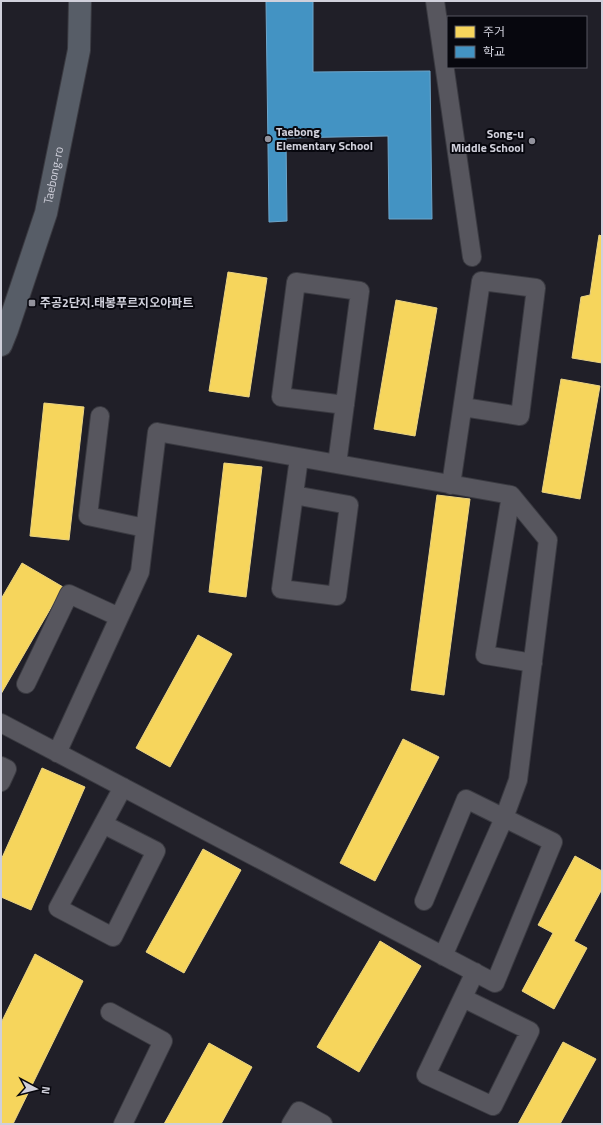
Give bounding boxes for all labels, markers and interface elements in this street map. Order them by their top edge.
legend [447,16,587,68]
text: 주거 [483,22,505,41]
text: 학교 [483,42,505,61]
place label: Taebong Elementary School [276,122,373,155]
place label: Song-u Middle School [451,124,524,157]
marker: Taebong Elementary School [263,134,273,144]
marker: Song-u Middle School [527,136,537,146]
street label: Taebong-ro [38,145,68,206]
place label: 주공2단지.태봉푸르지오아파트 [40,293,193,312]
marker: 주공2단지.태봉푸르지오아파트 [27,298,37,308]
north arrow [16,1069,56,1109]
text: N [38,1085,54,1095]

